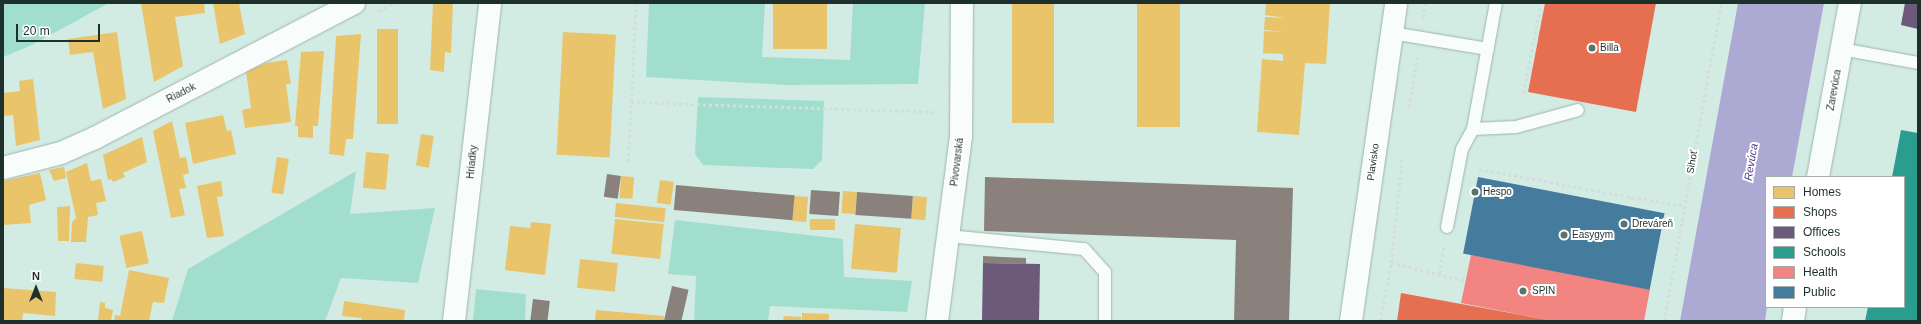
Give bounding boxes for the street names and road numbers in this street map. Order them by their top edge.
street label: Zarevúca [1824,68,1844,112]
street label: Riadok [164,81,198,105]
street label: Pivovarská [948,137,966,187]
street label: Plavisko [1364,143,1382,181]
street label: Hriadky [464,145,480,179]
street label: Sihoť [1684,149,1700,175]

